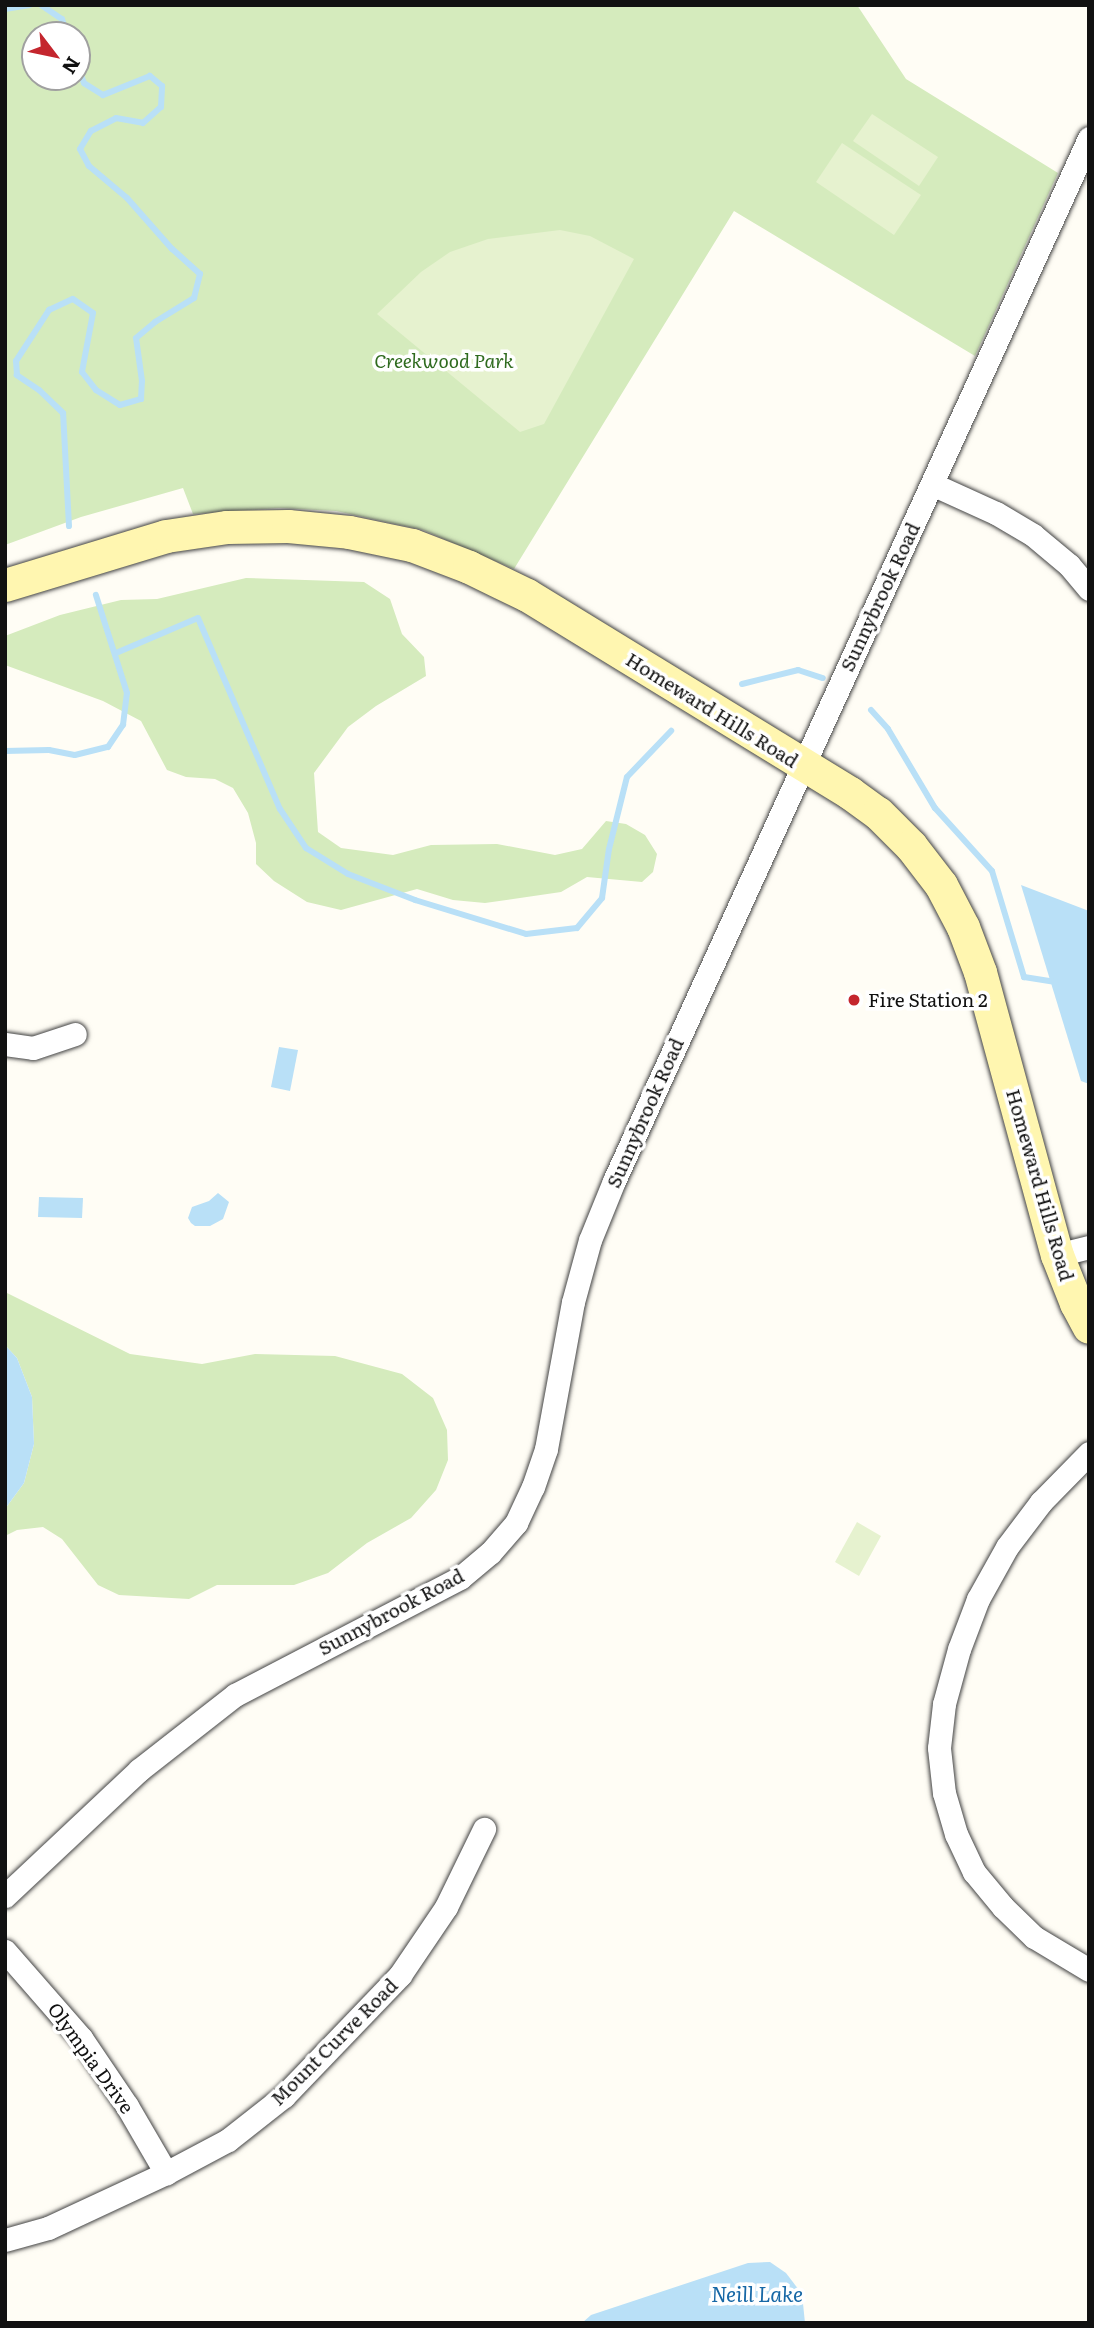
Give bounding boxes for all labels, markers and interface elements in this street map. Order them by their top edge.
north arrow [21,21,91,91]
text: N [56,52,88,80]
park label: Creekwood Park [374,350,514,372]
street label: Sunnybrook Road [836,519,924,675]
street label: Homeward Hills Road [622,648,802,772]
place label: Fire Station 2 [868,989,988,1011]
marker: Fire Station 2 [846,992,862,1008]
street label: Sunnybrook Road [602,1035,688,1191]
street label: Homeward Hills Road [1002,1086,1078,1284]
street label: Sunnybrook Road [314,1564,468,1660]
street label: Mount Curve Road [266,1974,402,2110]
street label: Olympia Drive [43,1998,139,2118]
water label: Neill Lake [711,2280,803,2306]

